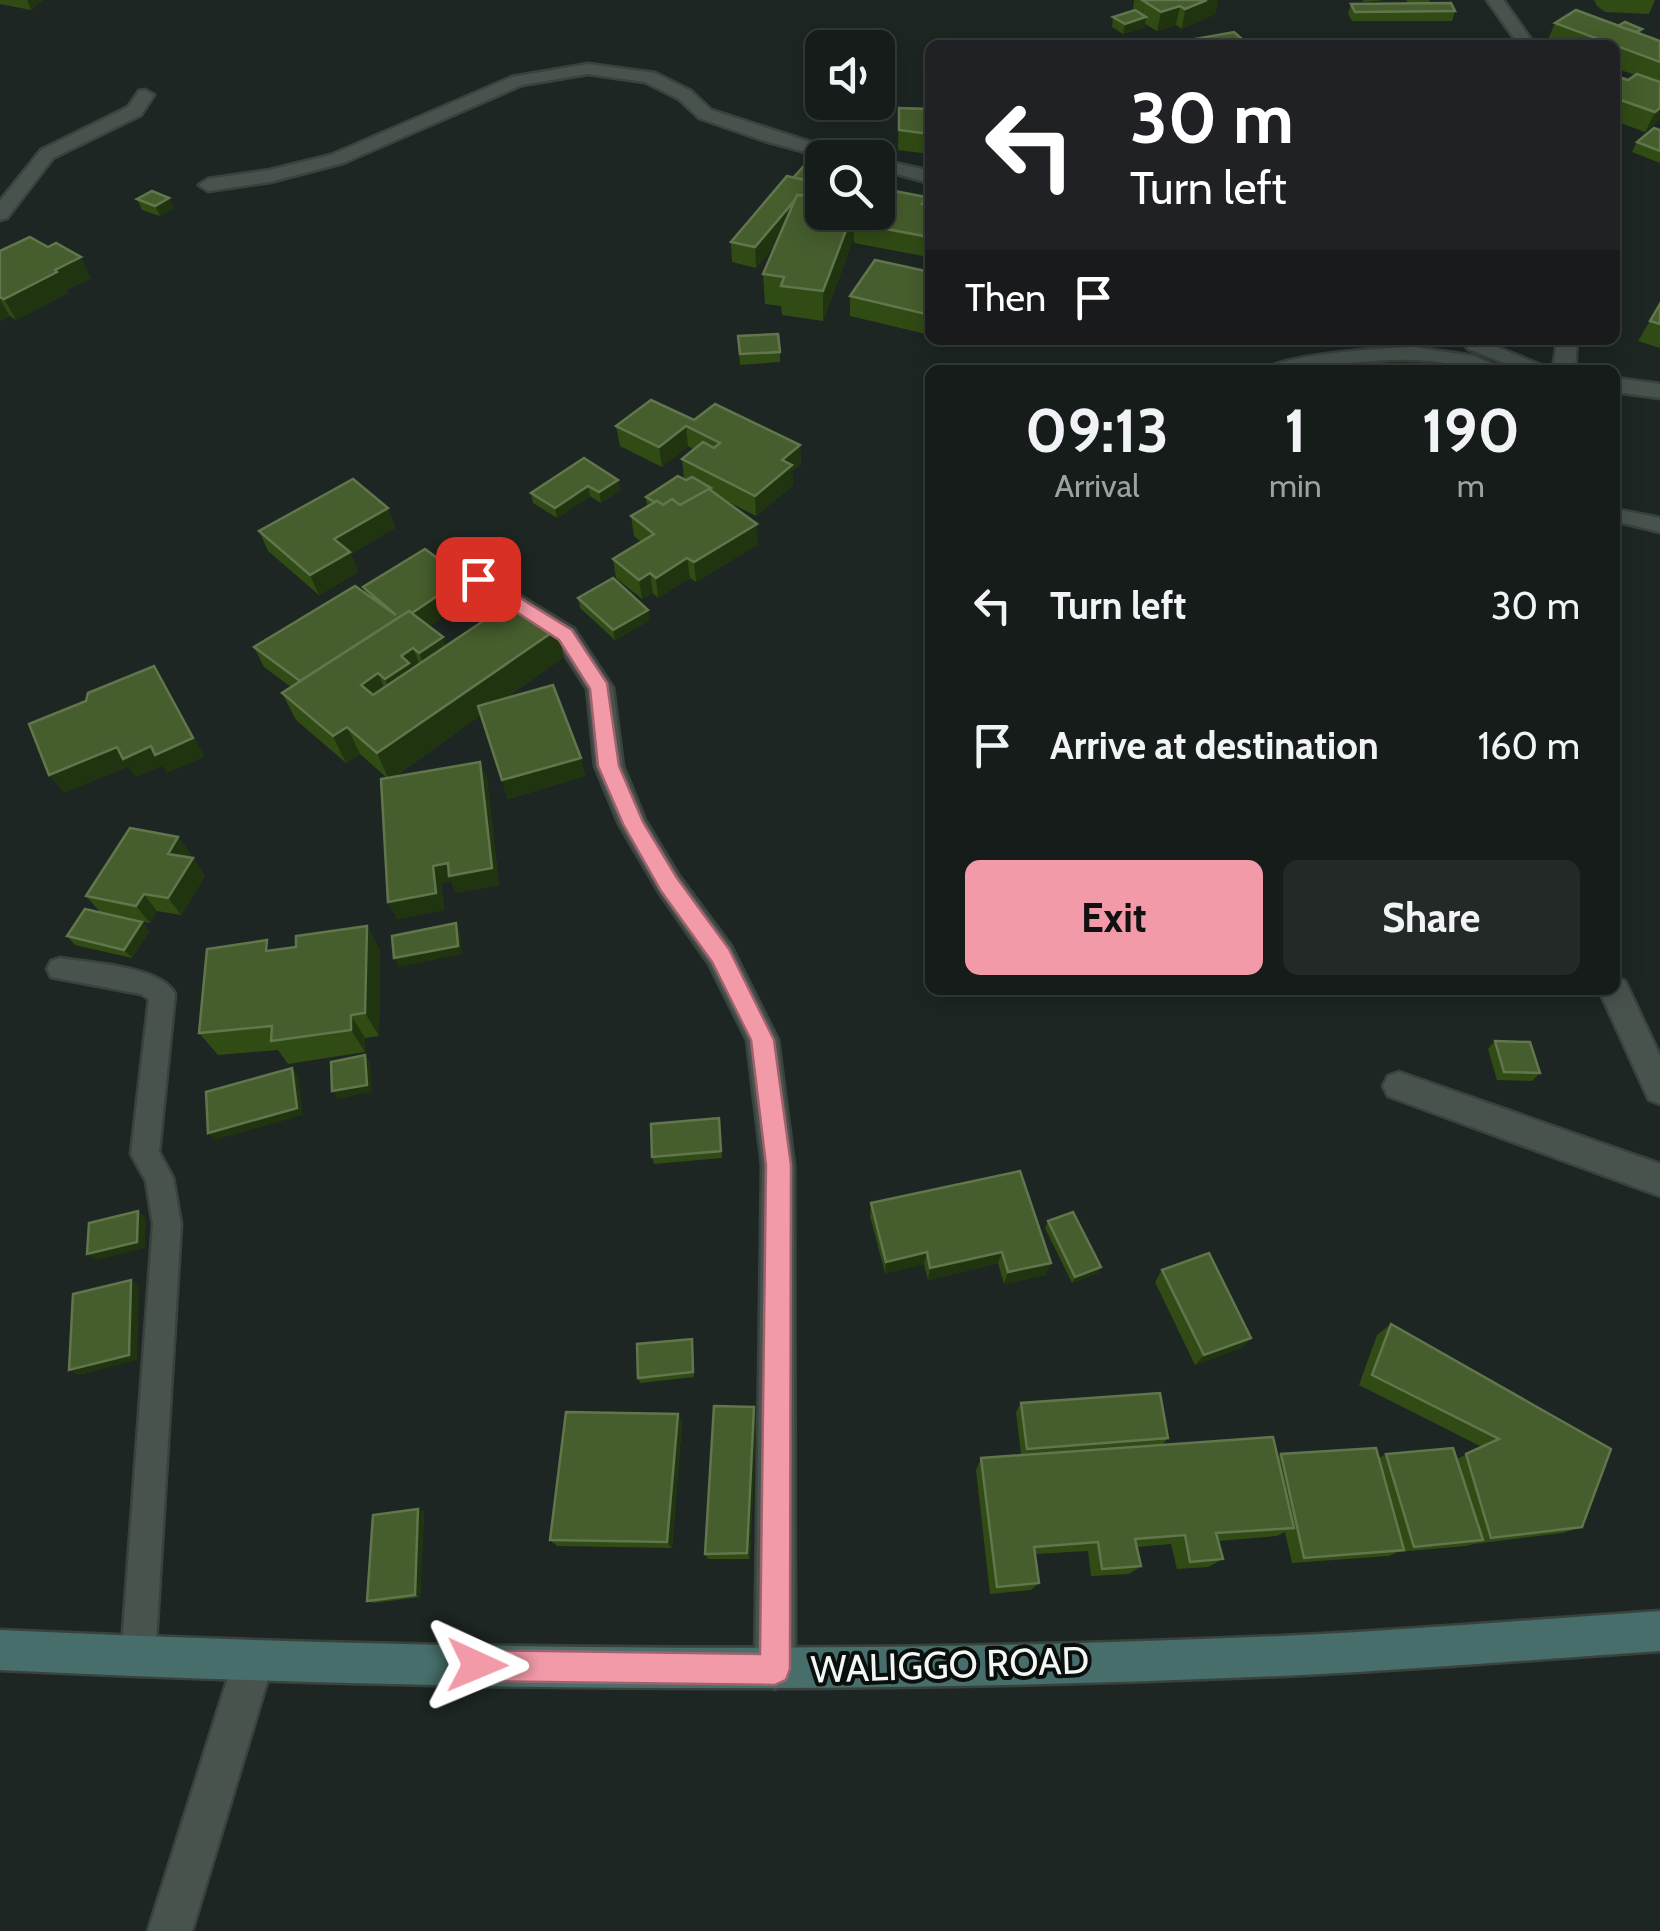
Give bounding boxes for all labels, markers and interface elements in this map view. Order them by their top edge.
map controls [805,30,895,230]
button: sound [805,30,895,120]
text: 30 m [1130,75,1294,161]
icon: left [965,80,1095,210]
button: search [805,140,895,230]
text: Turn left [1130,161,1287,215]
icon: arrive [1066,270,1121,325]
text: Then [965,274,1046,321]
text: 09:13 [1025,394,1169,467]
text: 1 [1284,394,1306,467]
text: 190 [1422,394,1520,467]
text: Arrival [1054,466,1140,505]
text: min [1269,466,1322,505]
text: m [1457,466,1485,505]
pin [436,537,521,622]
icon: arrive [451,552,506,607]
icon: left [965,578,1020,633]
text: Turn left [1050,582,1186,629]
text: 30 m [1491,582,1580,629]
icon: arrive [965,718,1020,773]
text: Arrive at destination [1050,722,1379,769]
text: 160 m [1478,722,1580,769]
button: Exit [965,860,1263,975]
button: Share [1283,860,1580,975]
position arrow [425,1613,529,1717]
street label: WALIGGO ROAD [810,1636,1090,1693]

